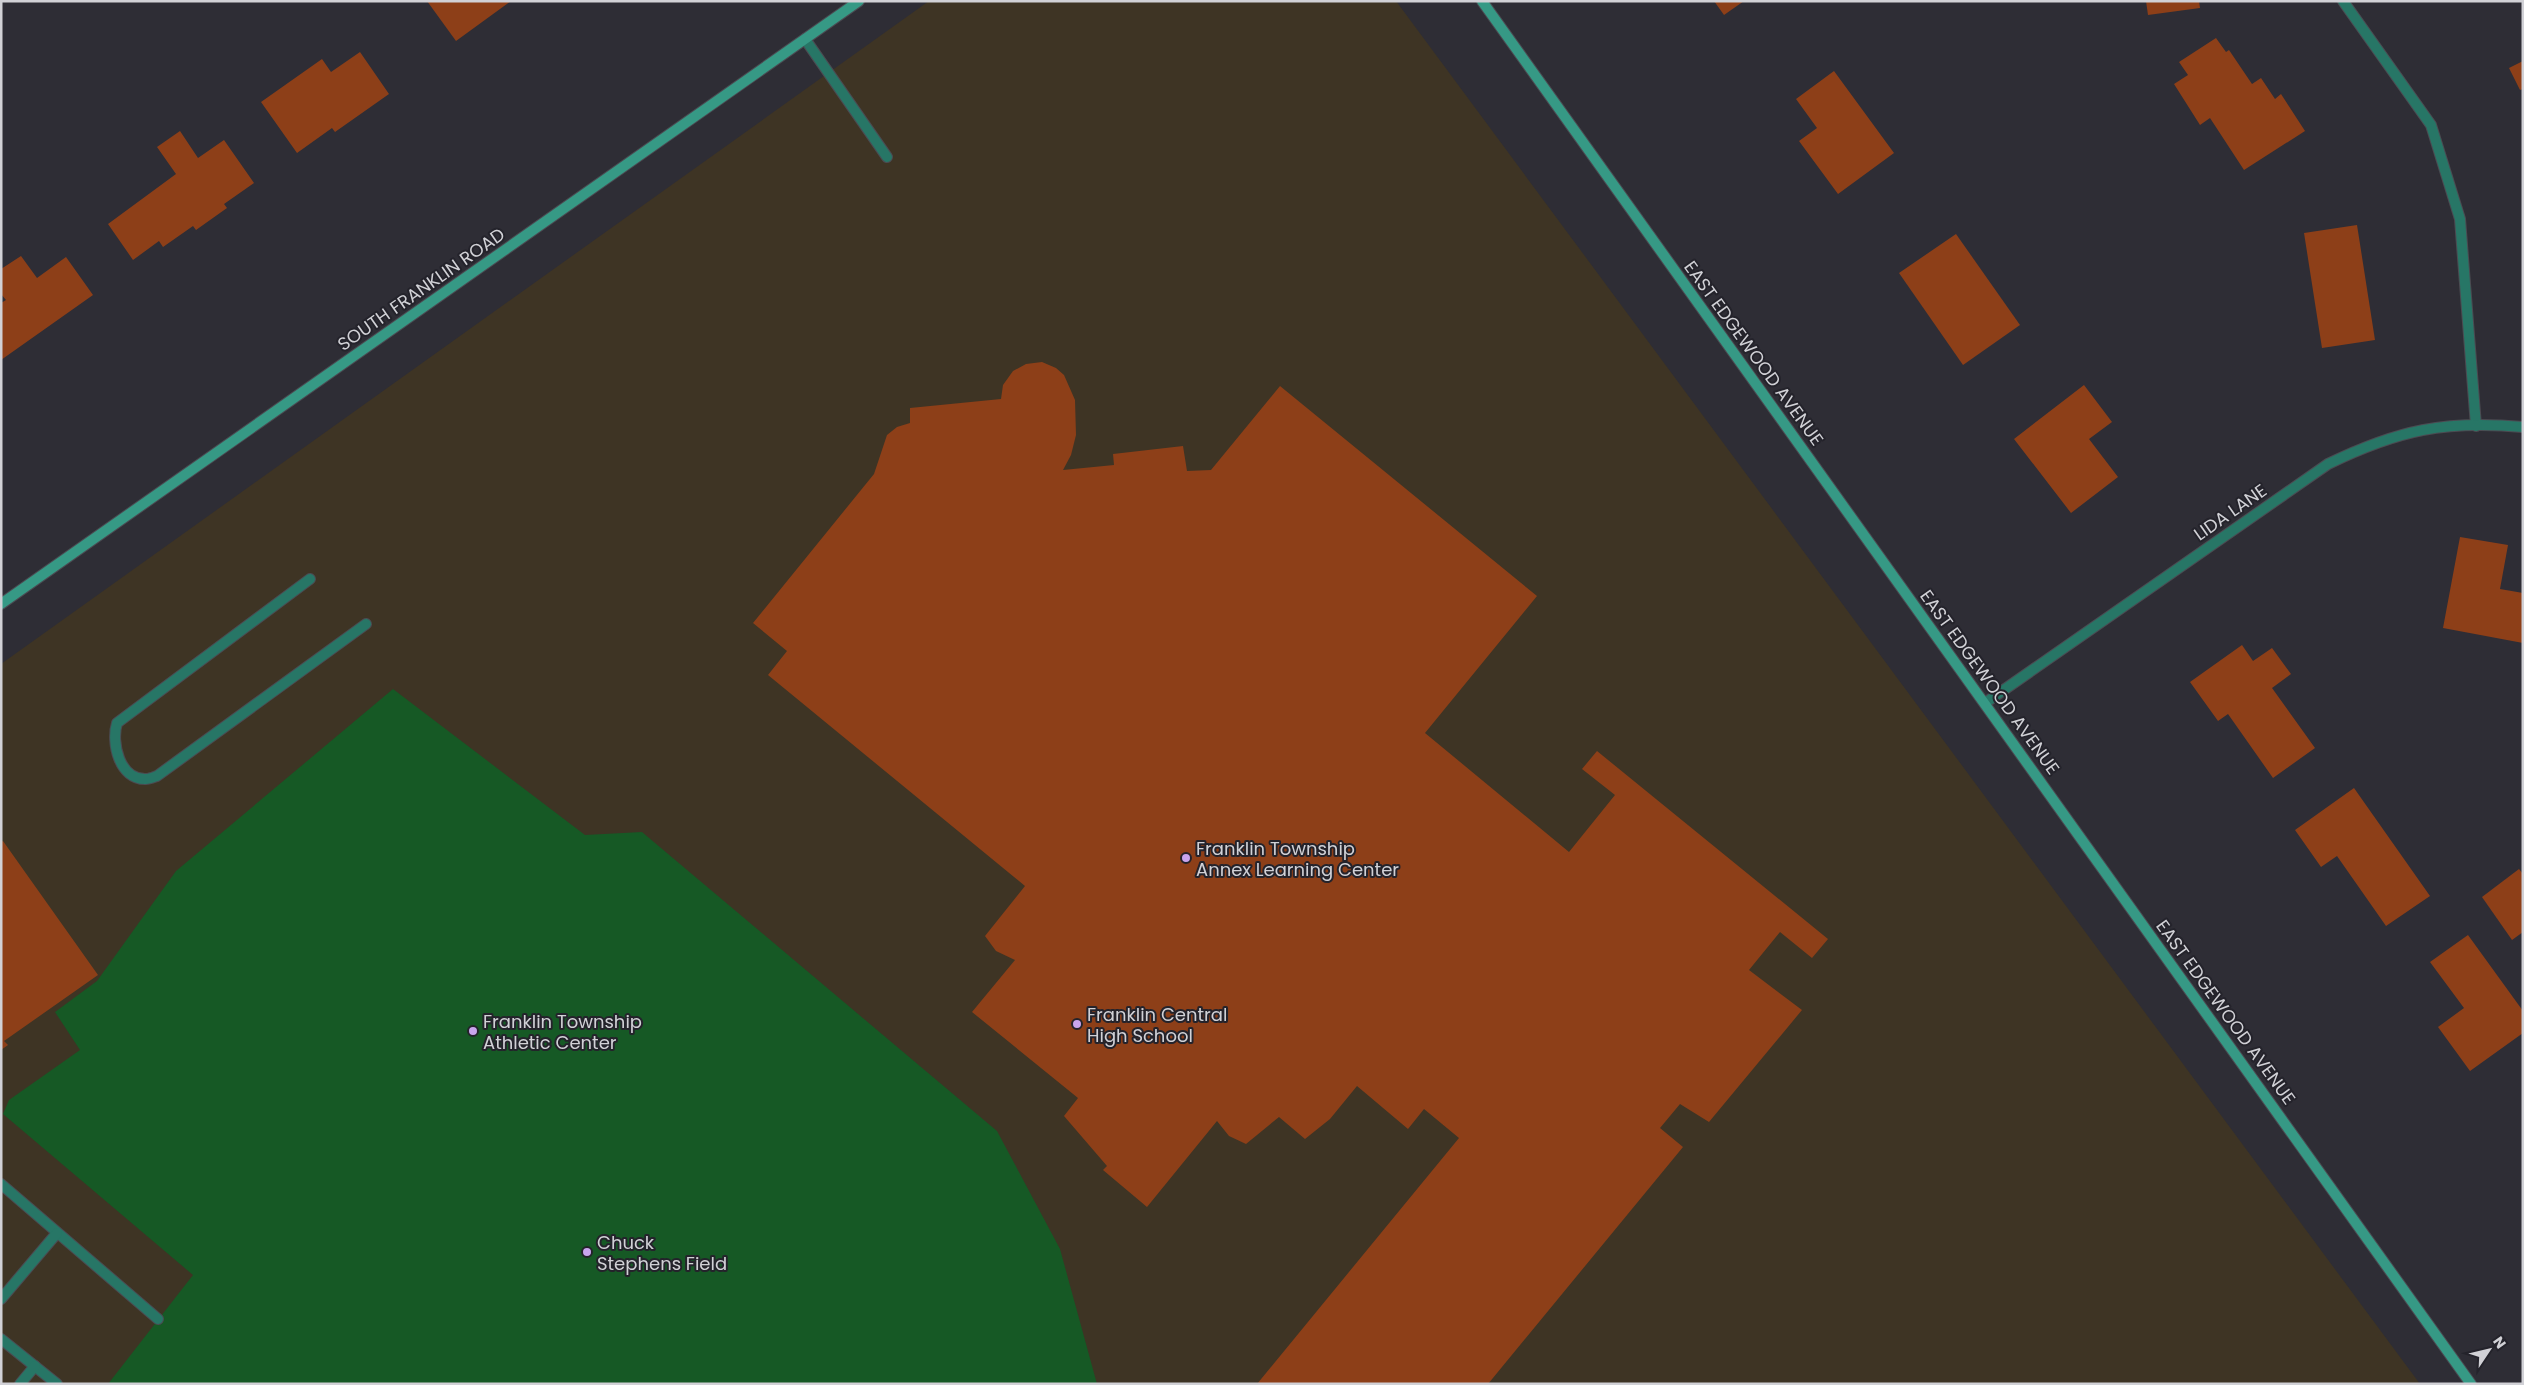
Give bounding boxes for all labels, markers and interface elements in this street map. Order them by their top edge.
street label: SOUTH FRANKLIN ROAD [332,222,510,356]
street label: EAST EDGEWOOD AVENUE [1678,256,1830,450]
street label: LIDA LANE [2189,478,2271,546]
street label: EAST EDGEWOOD AVENUE [1914,585,2066,779]
place label: Franklin Township Annex Learning Center [1196,836,1399,882]
marker: Franklin Township Annex Learning Center [1180,852,1192,864]
street label: EAST EDGEWOOD AVENUE [2150,915,2302,1109]
place label: Franklin Central High School [1087,1002,1227,1048]
place label: Franklin Township Athletic Center [483,1009,642,1055]
marker: Franklin Central High School [1071,1018,1083,1030]
marker: Franklin Township Athletic Center [467,1025,479,1037]
place label: Chuck Stephens Field [597,1230,727,1276]
marker: Chuck Stephens Field [581,1246,593,1258]
north arrow [2464,1325,2514,1375]
text: N [2488,1332,2511,1353]

